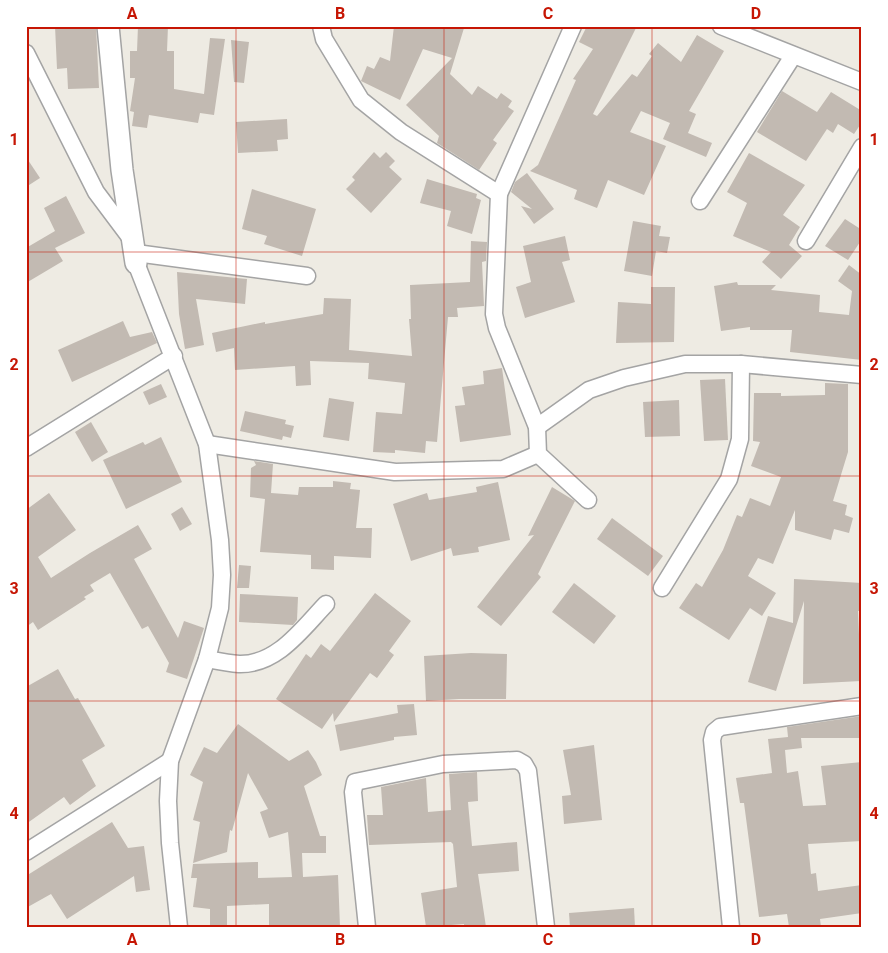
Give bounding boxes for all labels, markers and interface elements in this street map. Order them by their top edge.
text: A [127,4,138,23]
text: B [335,4,345,23]
text: C [543,4,553,23]
text: D [751,4,761,23]
text: 1 [9,130,19,149]
text: 1 [869,130,879,149]
text: 2 [9,355,19,374]
text: 2 [869,355,879,374]
text: 3 [9,579,19,598]
text: 3 [869,579,879,598]
text: 4 [9,804,19,823]
text: 4 [869,804,879,823]
text: A [127,930,138,949]
text: B [335,930,345,949]
text: C [543,930,553,949]
text: D [751,930,761,949]

